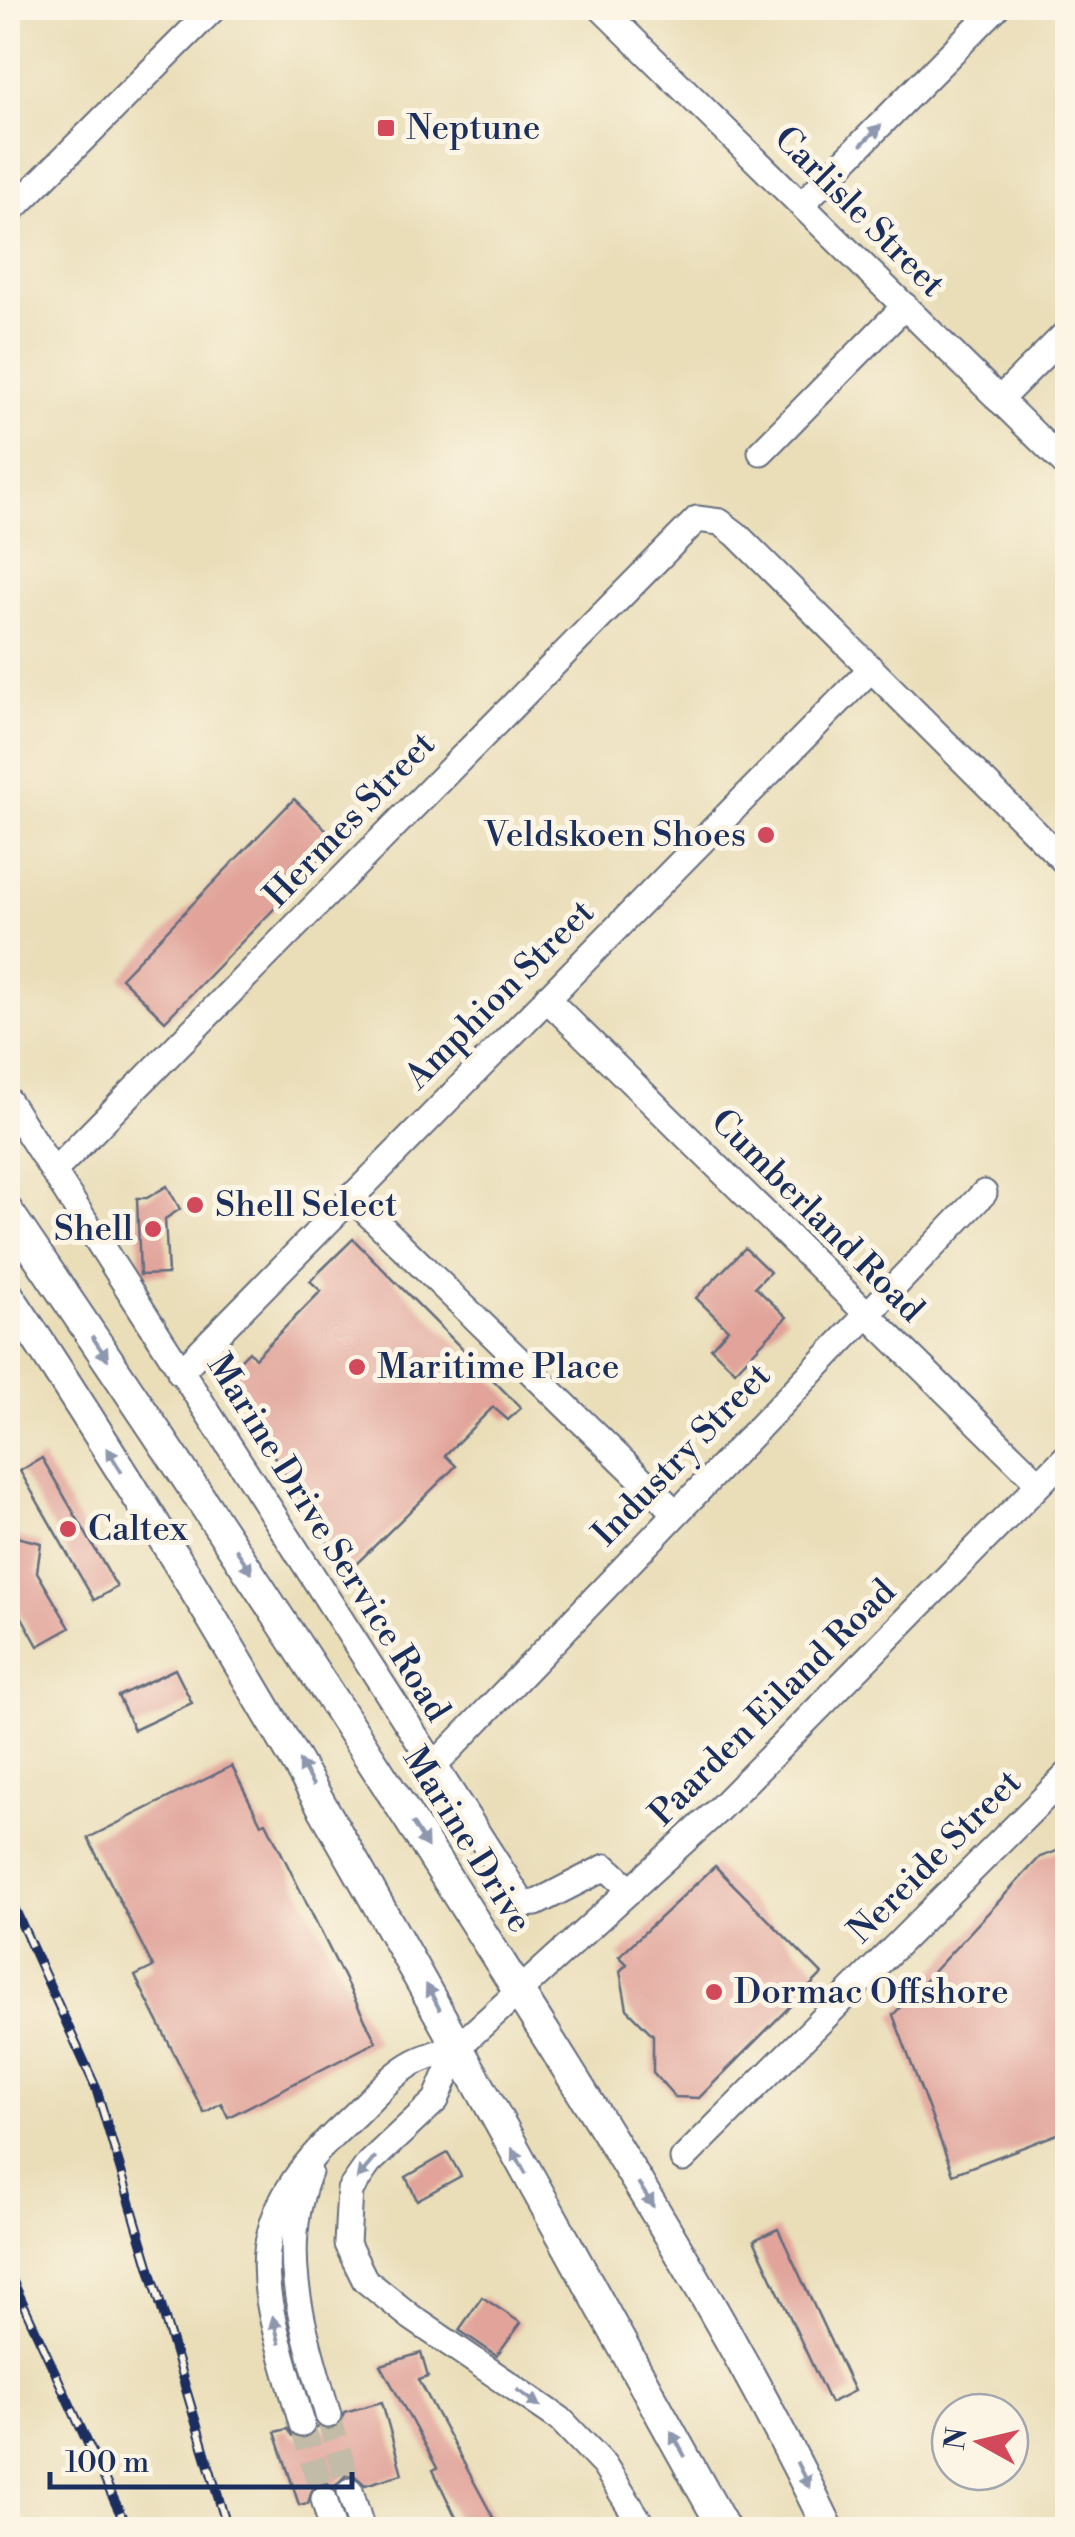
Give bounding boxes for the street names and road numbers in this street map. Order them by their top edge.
street label: Carlisle Street [765,118,953,306]
street label: Hermes Street [256,723,444,917]
street label: Amphion Street [396,891,604,1099]
street label: Cumberland Road [701,1100,933,1332]
street label: Marine Drive Service Road [197,1346,459,1730]
street label: Industry Street [584,1355,780,1555]
street label: Paarden Eiland Road [641,1571,905,1835]
street label: Marine Drive [393,1739,541,1941]
street label: Nereide Street [839,1761,1031,1953]

